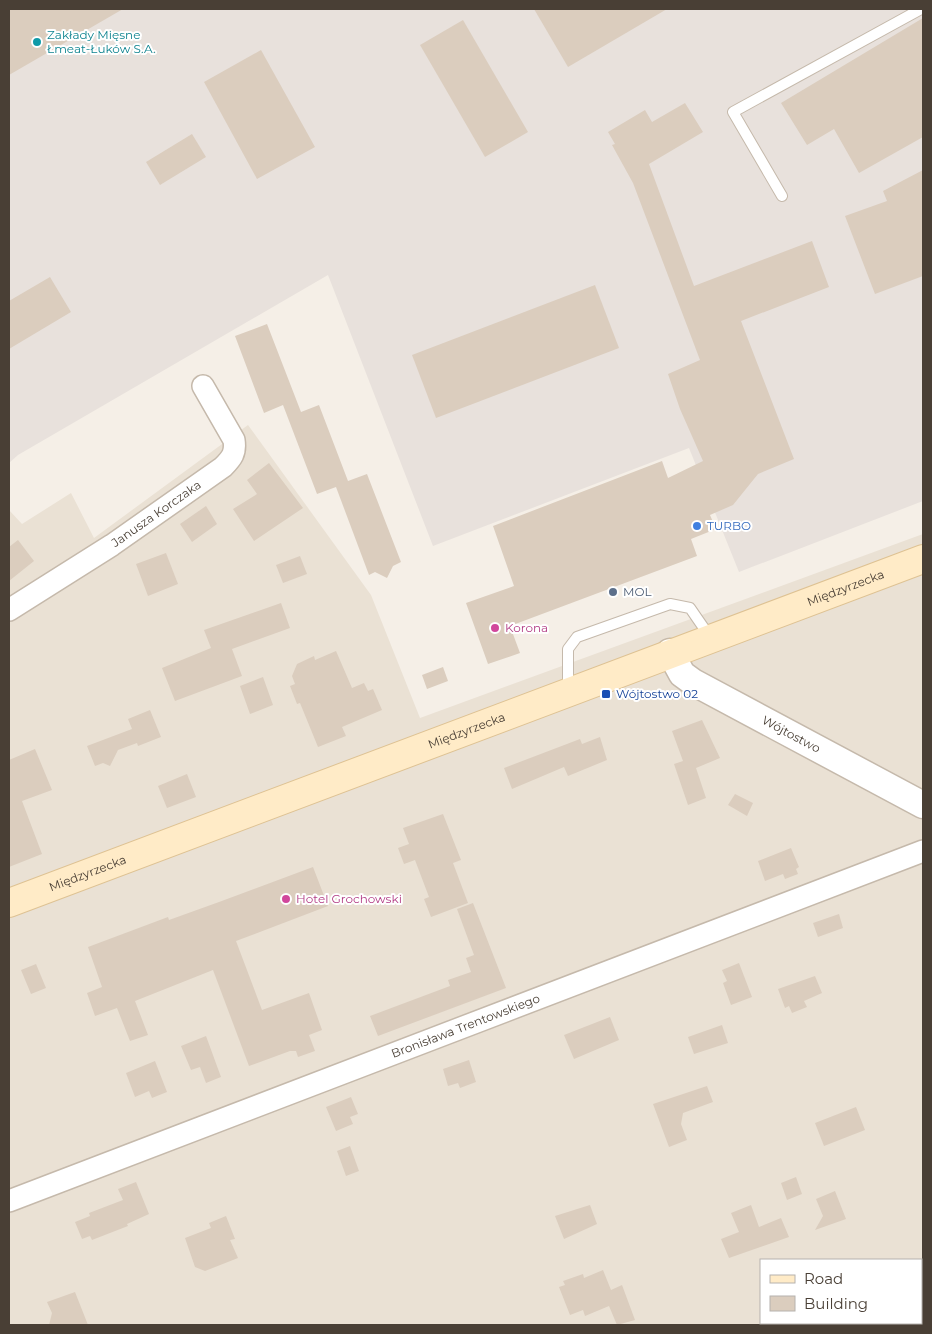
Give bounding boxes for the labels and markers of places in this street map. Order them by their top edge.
place label: Zakłady Mięsne Łmeat-Łuków S.A. [47,27,156,56]
marker: Zakłady Mięsne Łmeat-Łuków S.A. [31,36,43,48]
place label: TURBO [707,518,751,533]
marker: TURBO [691,520,703,532]
place label: MOL [623,584,652,599]
marker: MOL [607,586,619,598]
place label: Korona [505,620,548,635]
marker: Korona [489,622,501,634]
place label: Wójtostwo 02 [616,686,698,701]
marker: Wójtostwo 02 [600,688,612,700]
place label: Hotel Grochowski [296,891,402,906]
marker: Hotel Grochowski [280,893,292,905]

